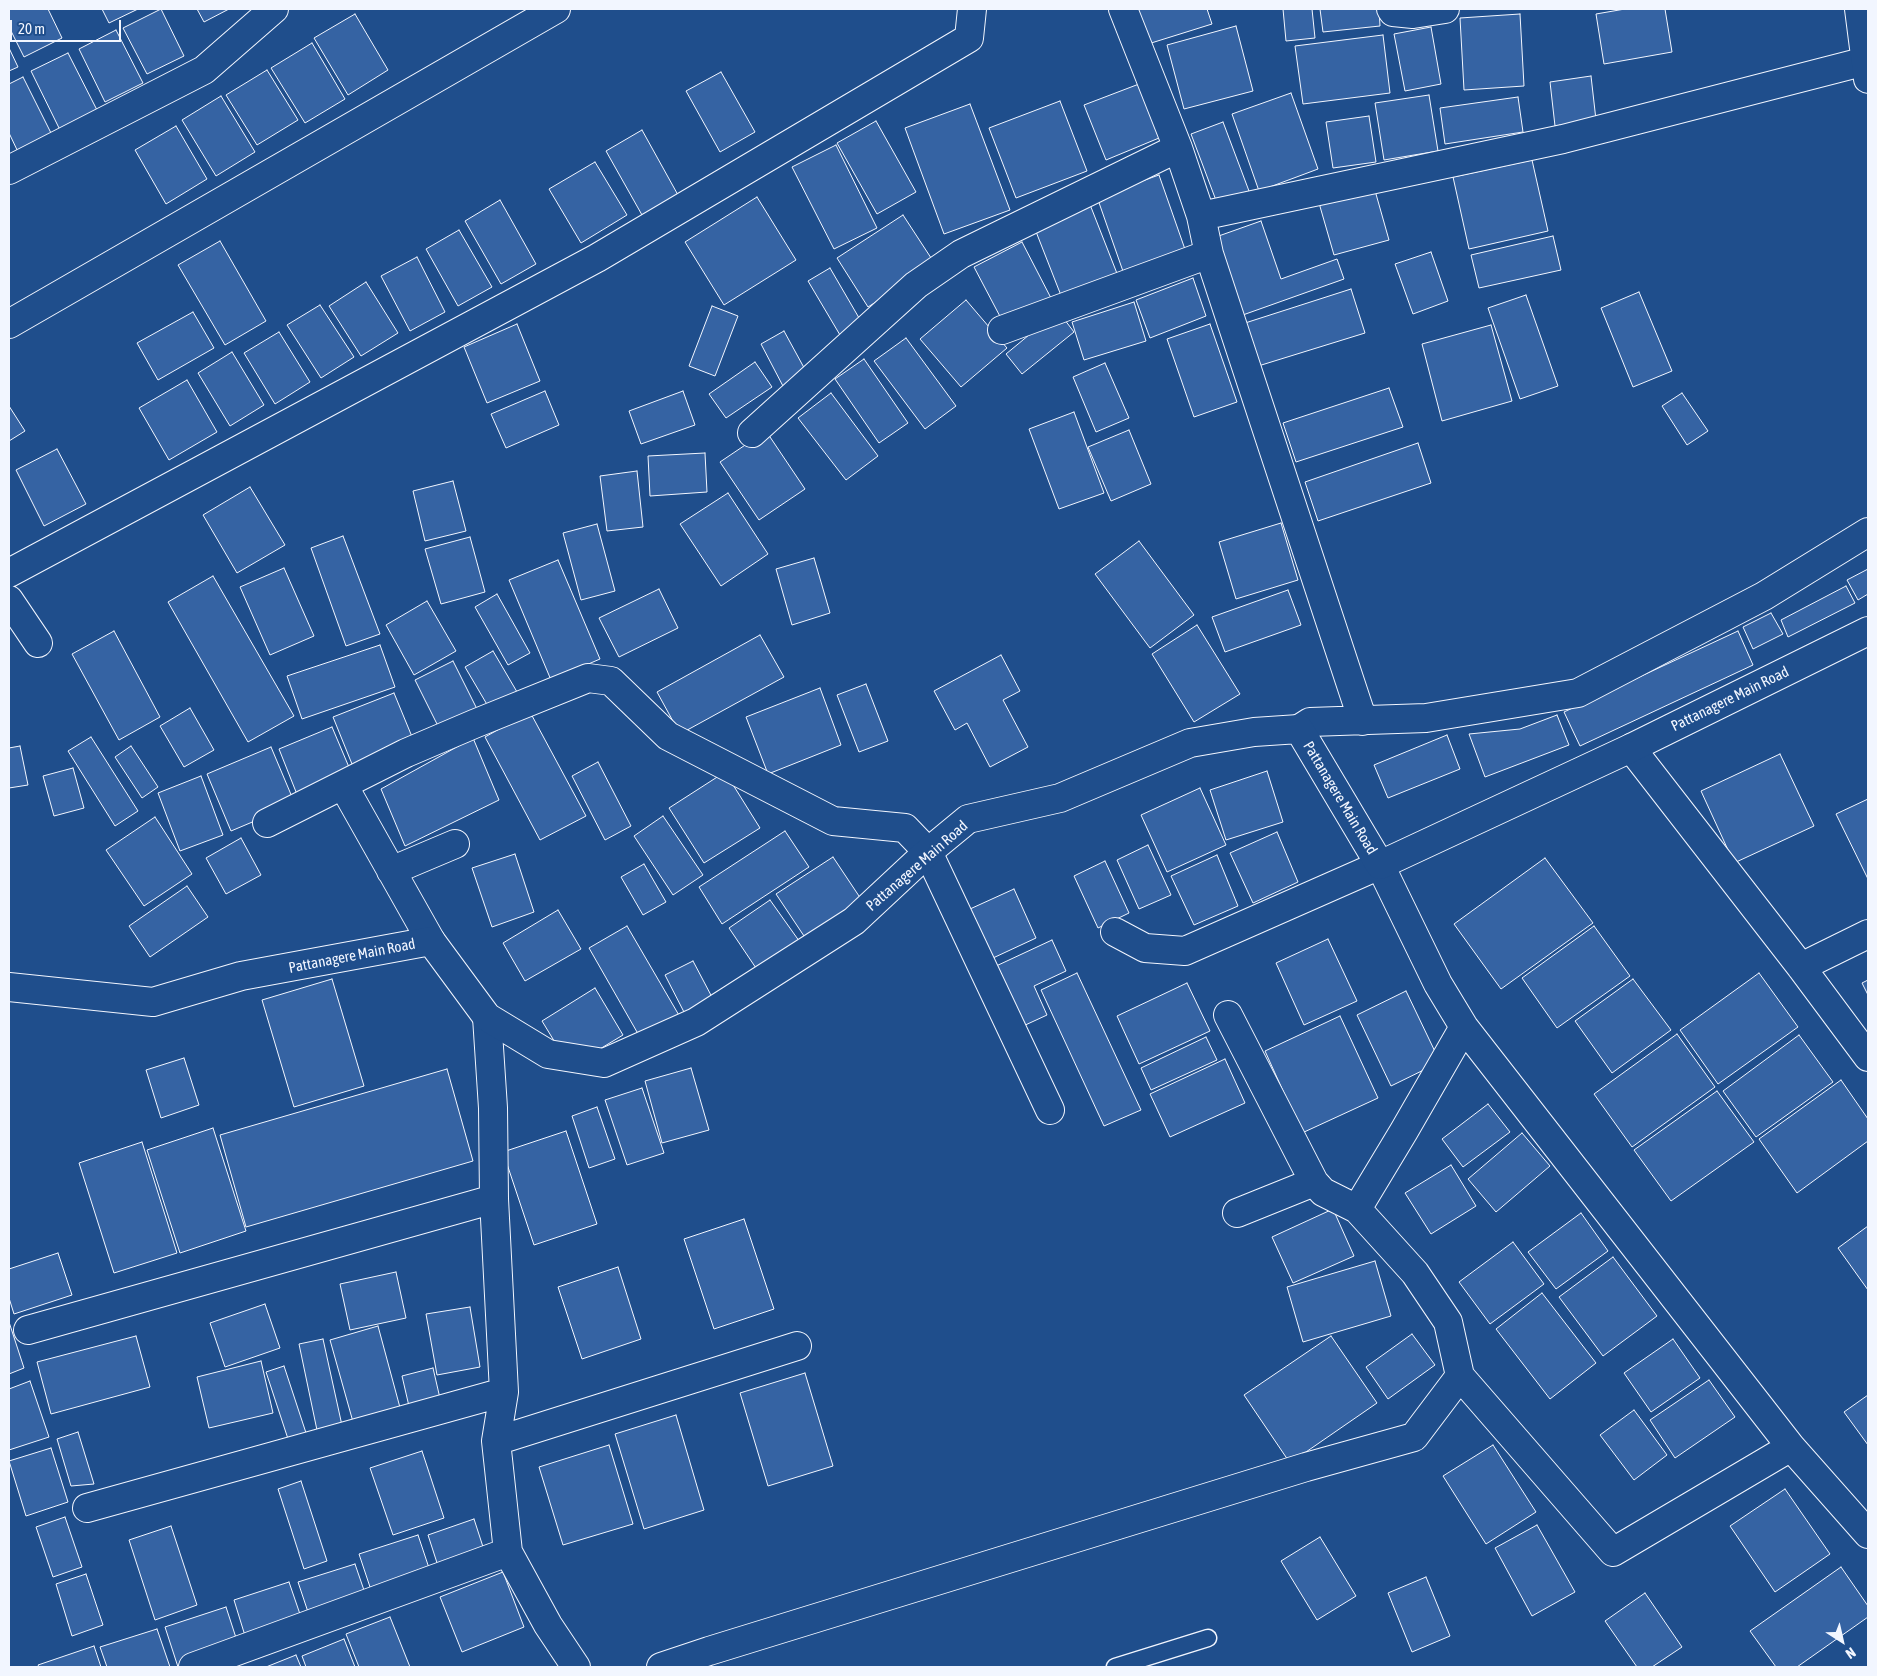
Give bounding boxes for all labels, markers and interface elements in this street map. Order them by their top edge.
scale bar [12,10,124,42]
text: 20 m [18,20,45,37]
street label: Pattanagere Main Road [1668,663,1792,735]
street label: Pattanagere Main Road [1299,738,1381,858]
street label: Pattanagere Main Road [863,817,971,915]
street label: Pattanagere Main Road [287,935,417,977]
north arrow [1817,1616,1867,1666]
text: N [1843,1644,1859,1662]

